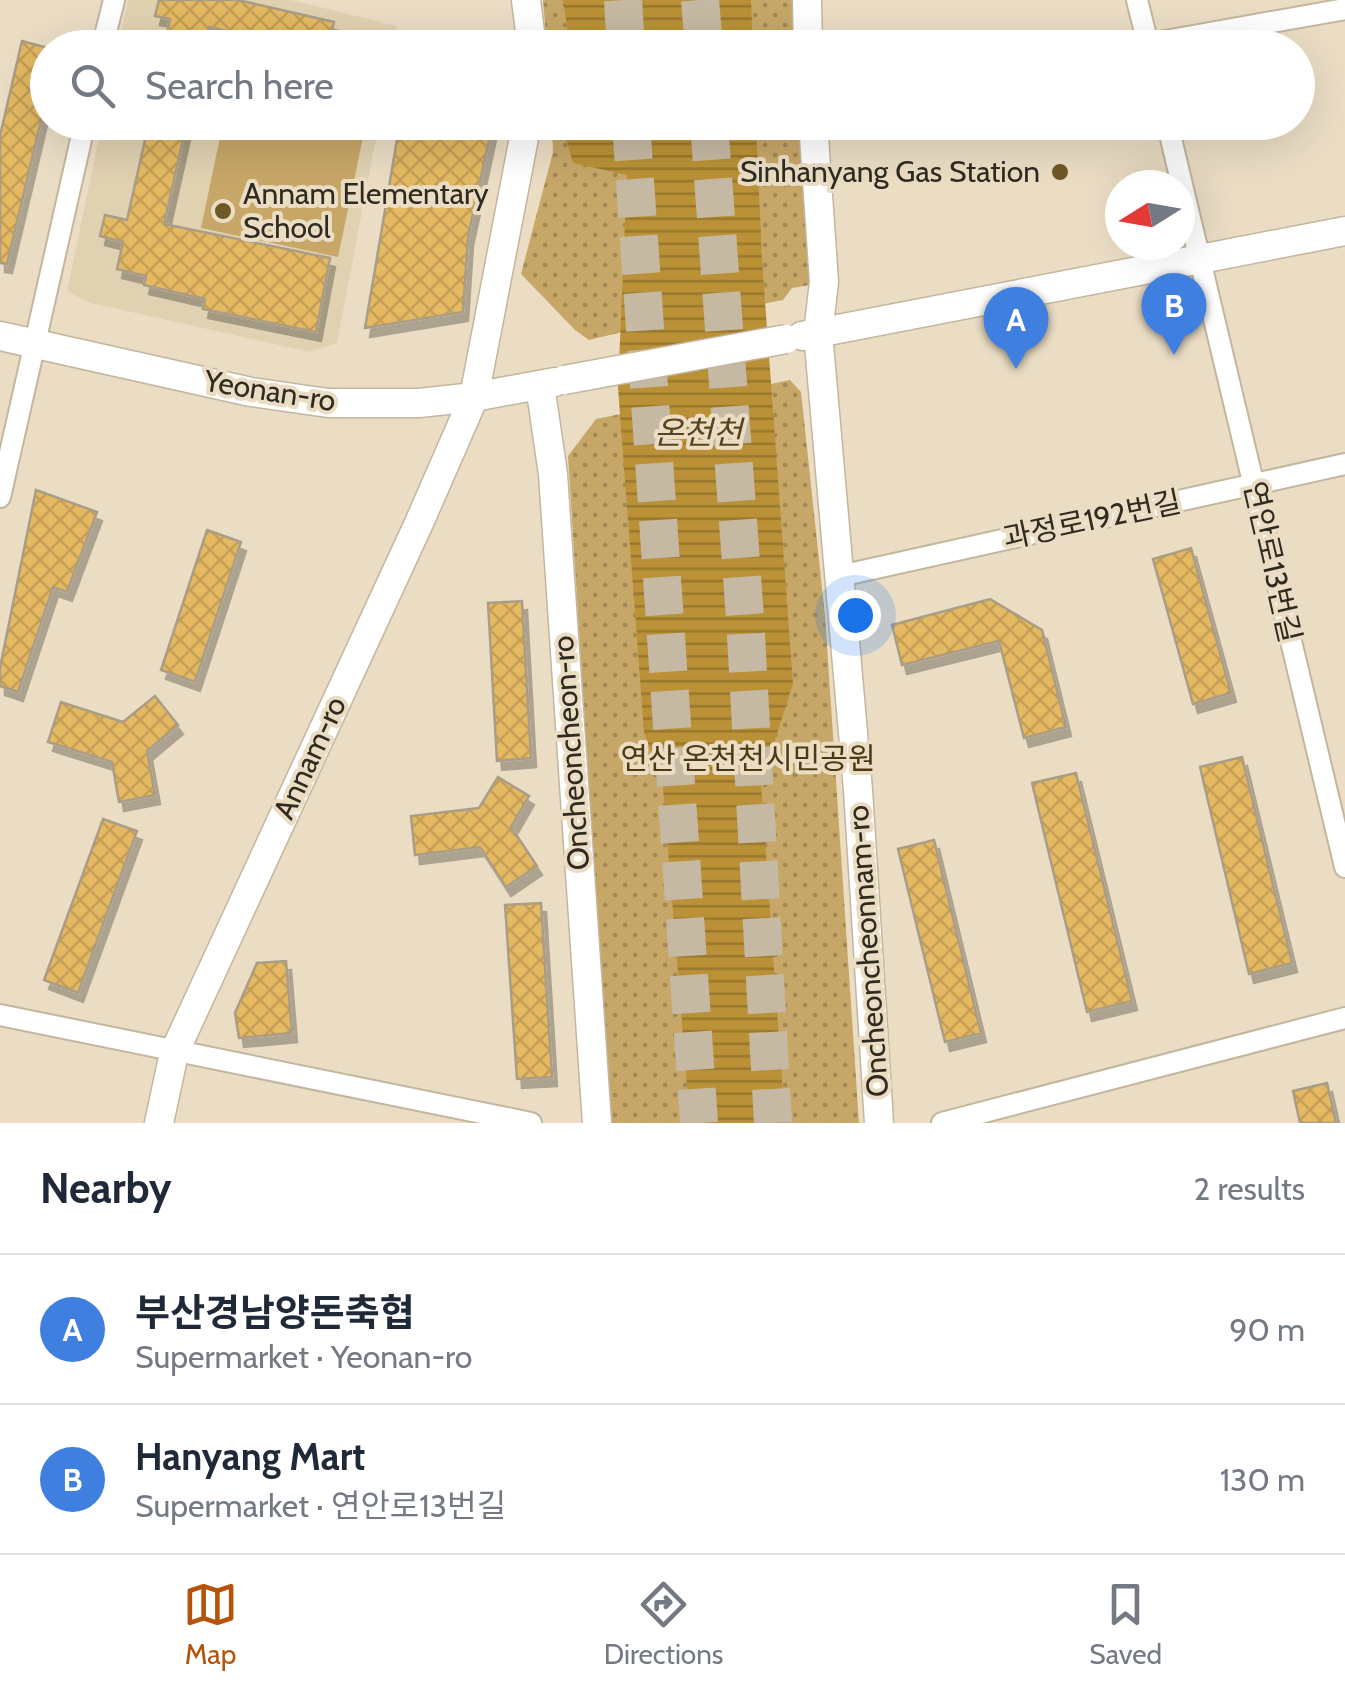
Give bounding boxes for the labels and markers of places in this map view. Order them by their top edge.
place label: Sinhanyang Gas Station [740,153,1040,190]
marker: Sinhanyang Gas Station [1049,161,1071,183]
place label: Annam Elementary School [243,175,489,246]
marker: Annam Elementary School [212,200,234,222]
pin: B [1142,272,1206,355]
pin: A [984,286,1048,369]

